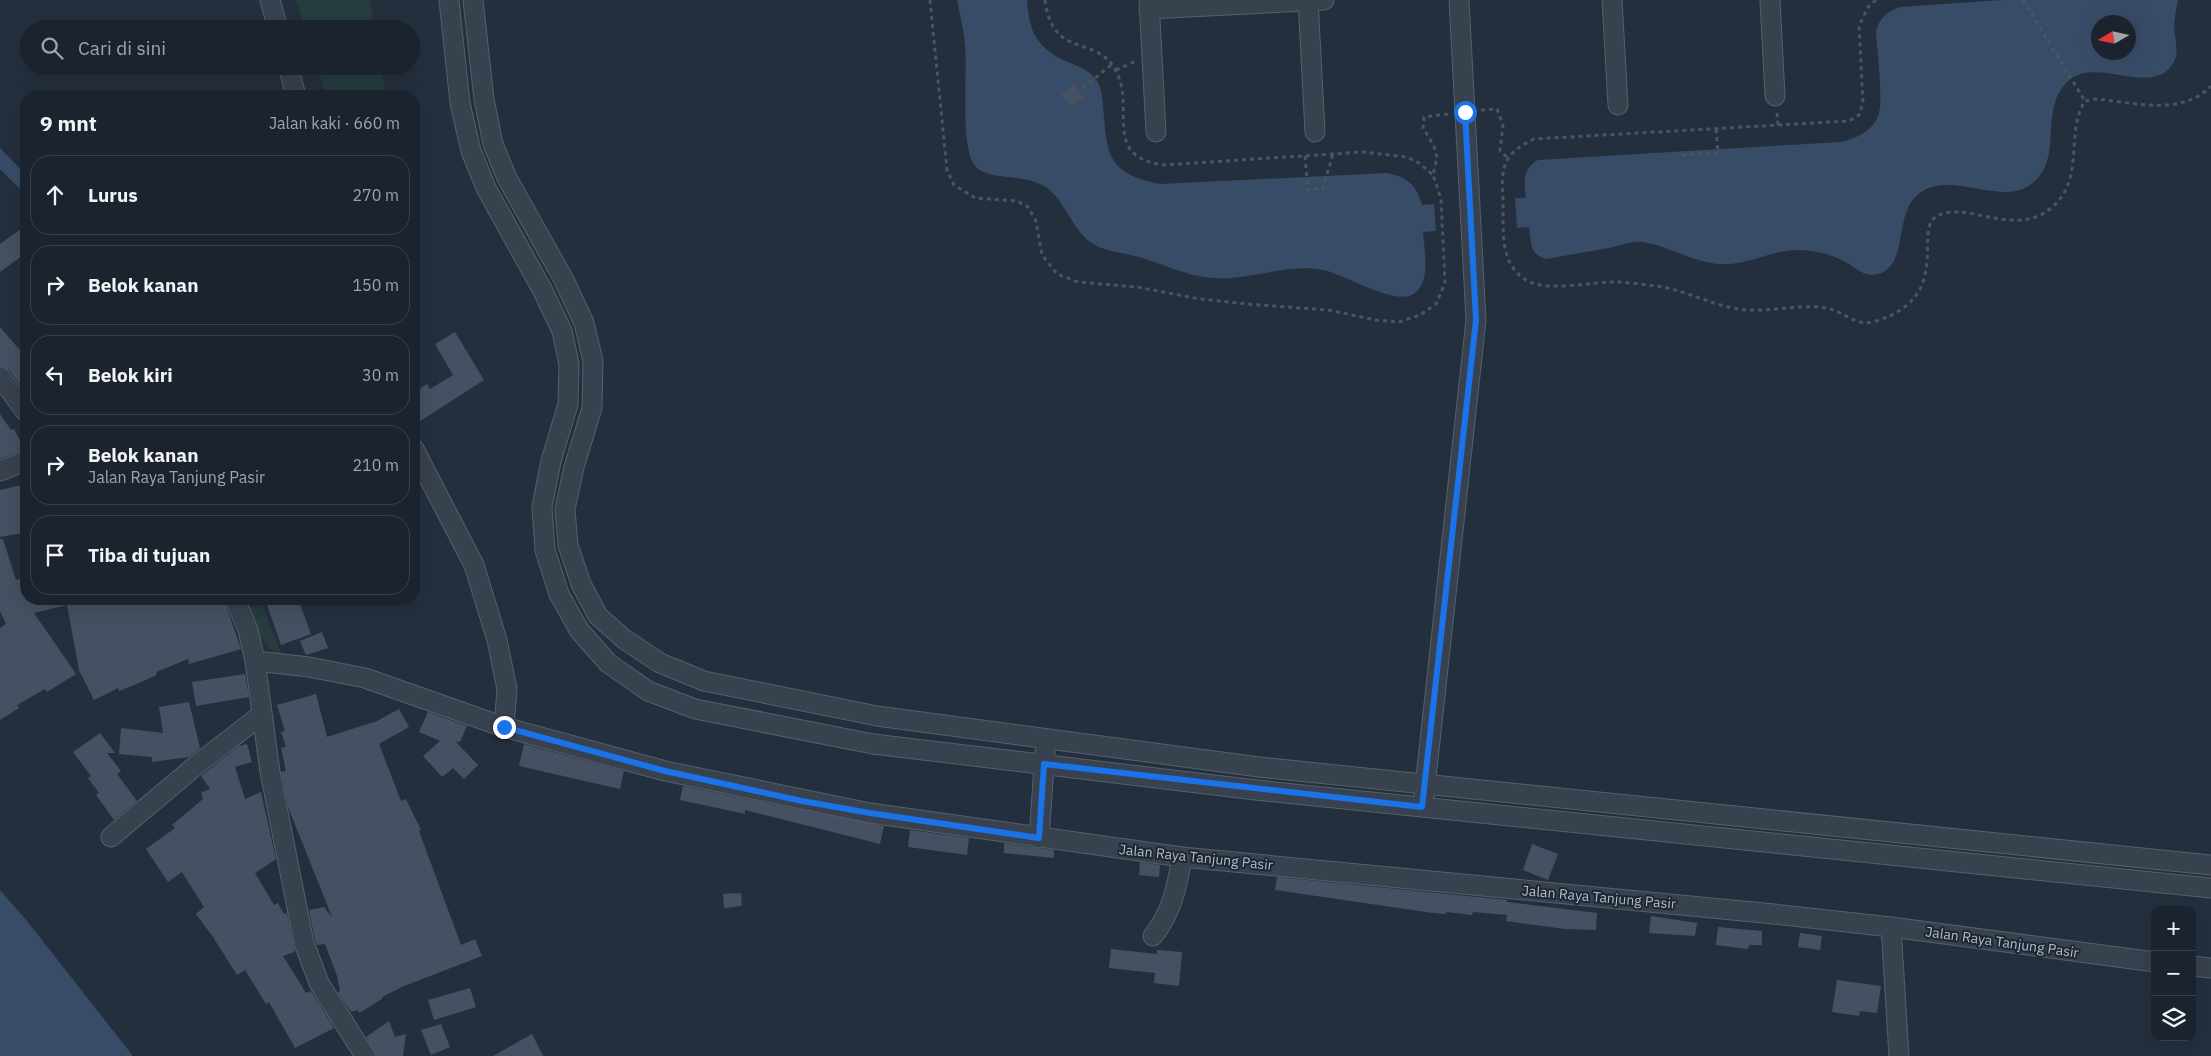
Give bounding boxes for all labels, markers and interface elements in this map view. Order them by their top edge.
north arrow [2091,15,2136,60]
search box [20,20,420,75]
icon: search [38,34,66,62]
text: Cari di sini [78,36,166,60]
route start [1454,101,1477,124]
text: 9 mnt [40,109,97,137]
text: Jalan kaki · 660 m [269,113,400,133]
icon: ahead [41,181,69,209]
text: Lurus [88,183,138,207]
text: 270 m [352,185,399,205]
icon: right [41,271,69,299]
text: Belok kanan [88,273,199,297]
text: 150 m [352,275,399,295]
icon: left [41,361,69,389]
text: Belok kiri [88,363,173,387]
text: 30 m [362,365,399,385]
text: Belok kanan [88,443,199,467]
icon: right [41,451,69,479]
text: 210 m [352,455,399,475]
text: Jalan Raya Tanjung Pasir [88,467,265,487]
icon: arrive [41,541,69,569]
text: Tiba di tujuan [88,543,210,567]
route end [493,716,516,739]
street label: Jalan Raya Tanjung Pasir [1118,840,1274,874]
street label: Jalan Raya Tanjung Pasir [1521,881,1677,913]
map controls [2151,906,2196,1041]
button: + [2151,906,2196,951]
street label: Jalan Raya Tanjung Pasir [1924,922,2080,962]
button: − [2151,951,2196,996]
button: layers [2151,996,2196,1041]

